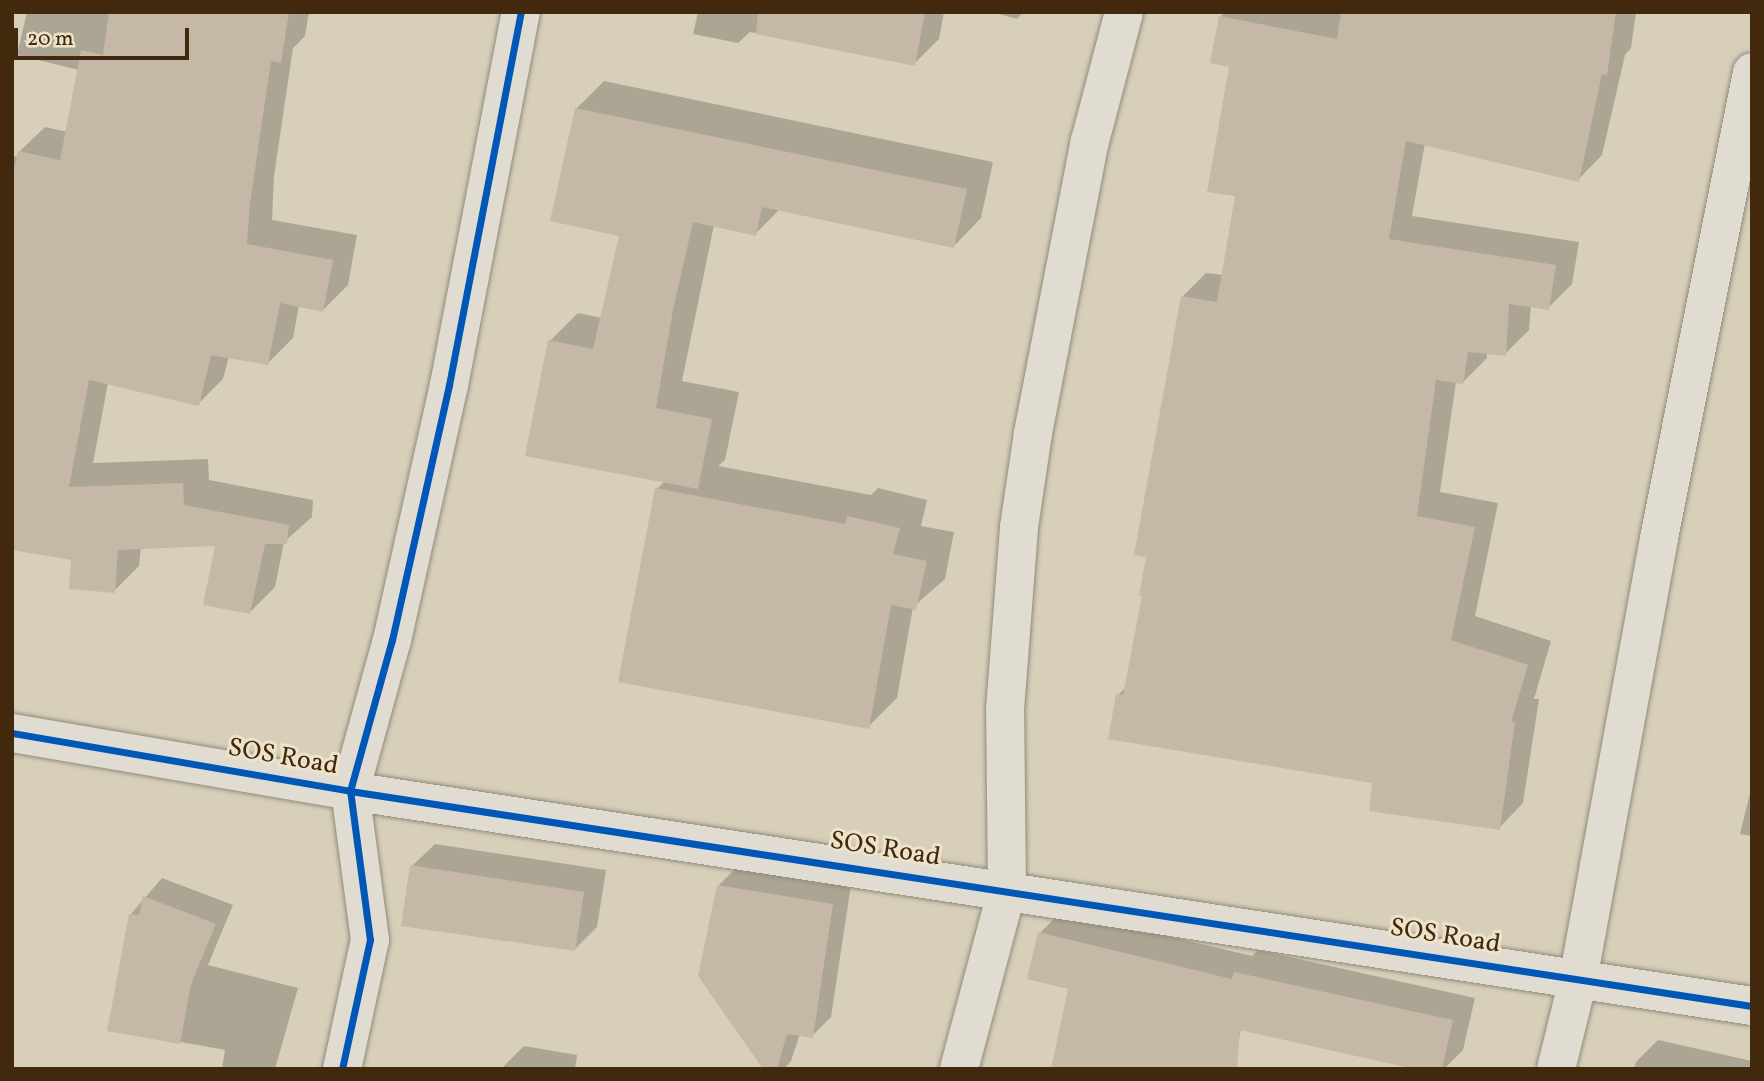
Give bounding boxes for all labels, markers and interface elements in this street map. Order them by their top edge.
scale bar [18,14,192,58]
text: 20 m [27,25,73,54]
street label: SOS Road [225,733,341,783]
street label: SOS Road [827,826,943,874]
street label: SOS Road [1387,913,1503,961]

